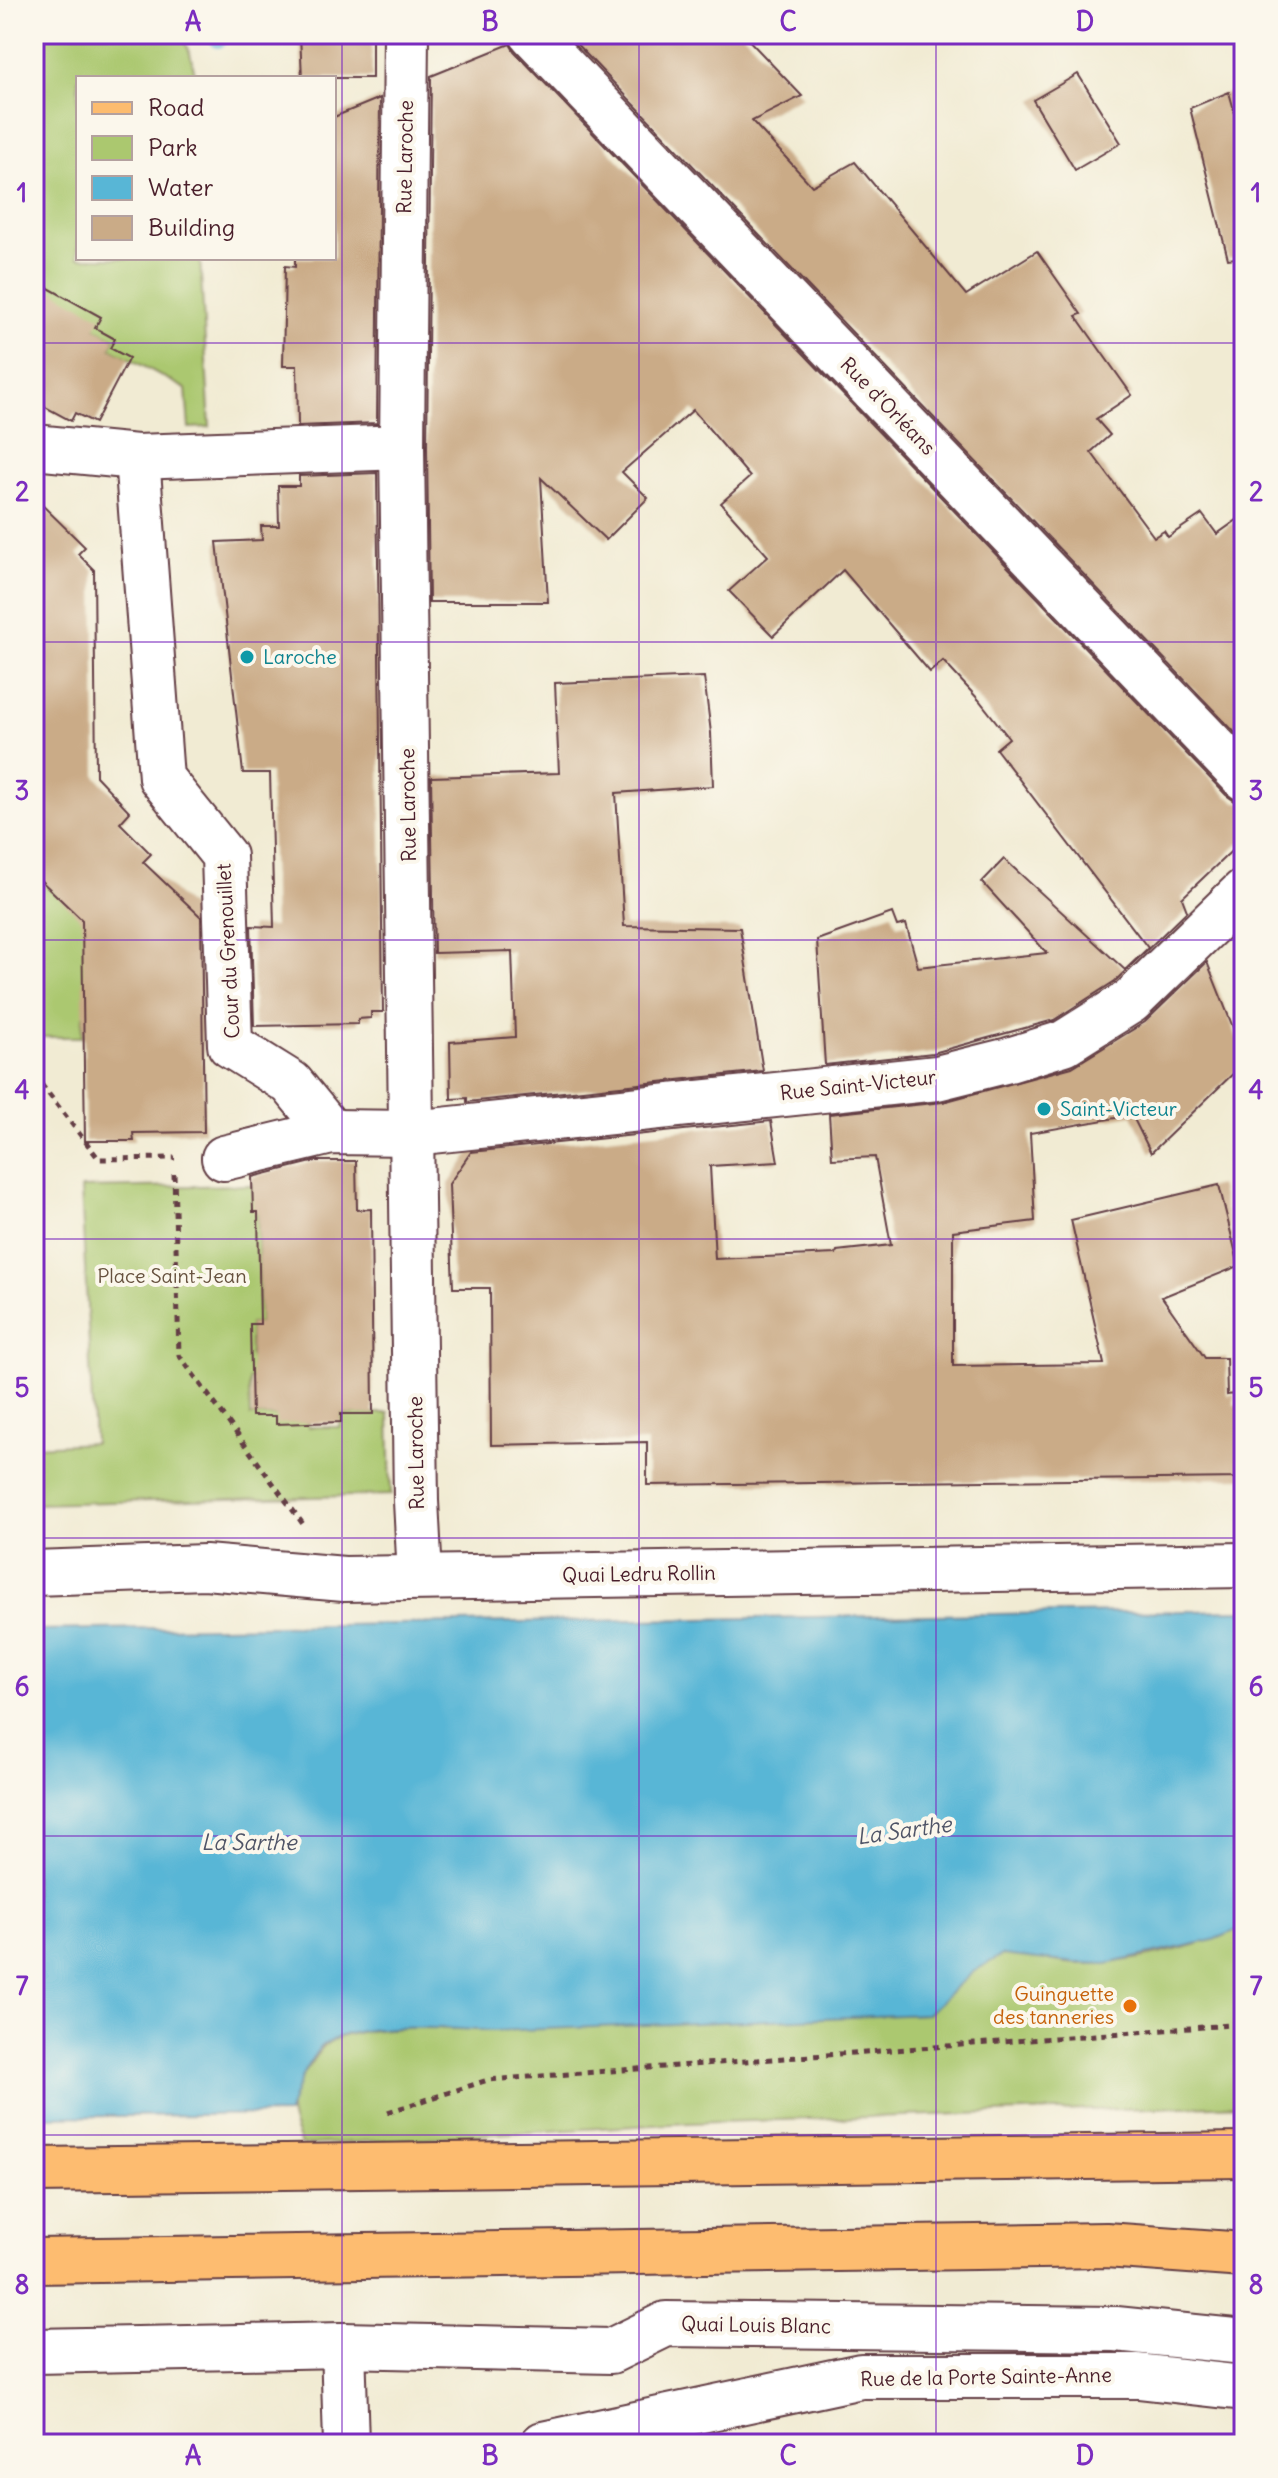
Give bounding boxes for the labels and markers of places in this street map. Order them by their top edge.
place label: Laroche [263,644,337,669]
marker: Laroche [238,648,256,666]
place label: Saint-Victeur [1060,1096,1177,1121]
marker: Saint-Victeur [1035,1100,1053,1118]
place label: Guinguette des tanneries [993,1981,1114,2029]
marker: Guinguette des tanneries [1121,1997,1139,2015]

